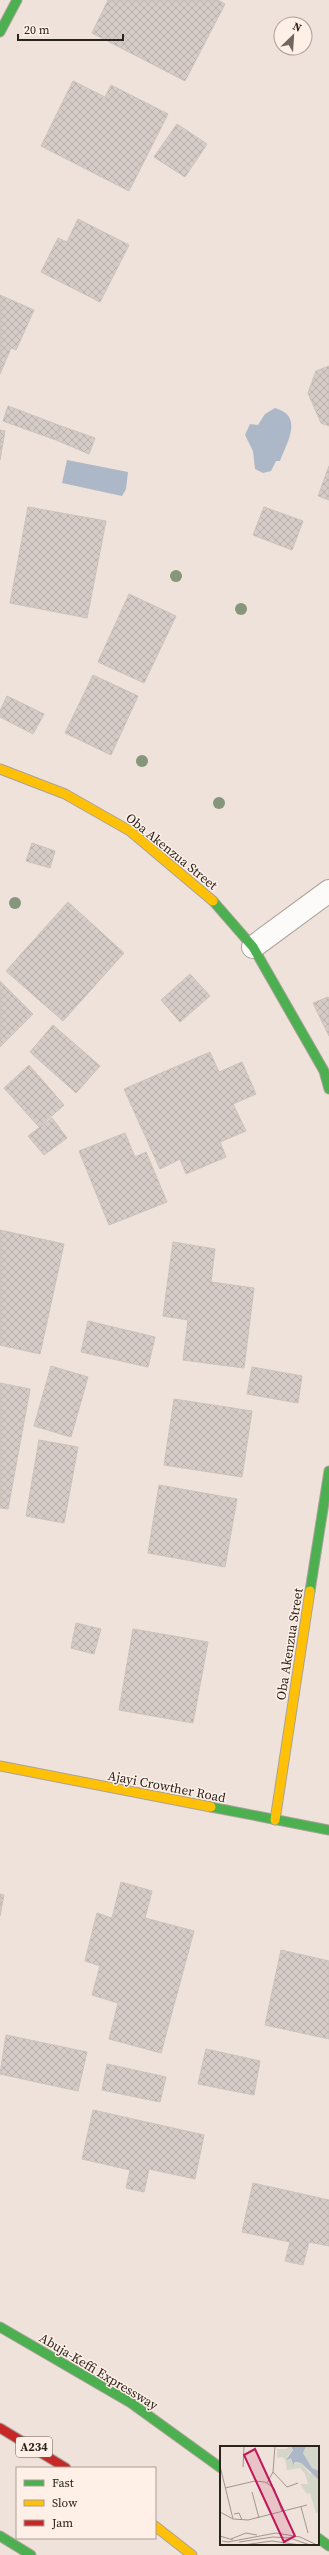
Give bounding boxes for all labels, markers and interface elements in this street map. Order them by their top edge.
scale bar [18,16,123,42]
north arrow [273,16,313,56]
text: N [290,19,304,36]
text: 20 m [24,22,50,38]
street label: Oba Akenzua Street [122,809,222,894]
street label: Oba Akenzua Street [272,1586,307,1701]
street label: Ajayi Crowther Road [107,1767,228,1806]
street label: Abuja-Keffi Expressway [36,2329,162,2414]
road number: A234 [16,2437,52,2457]
inset map [220,2446,319,2545]
legend [16,2467,156,2539]
text: Fast [52,2475,74,2491]
text: Slow [52,2495,78,2511]
text: Jam [51,2515,73,2531]

